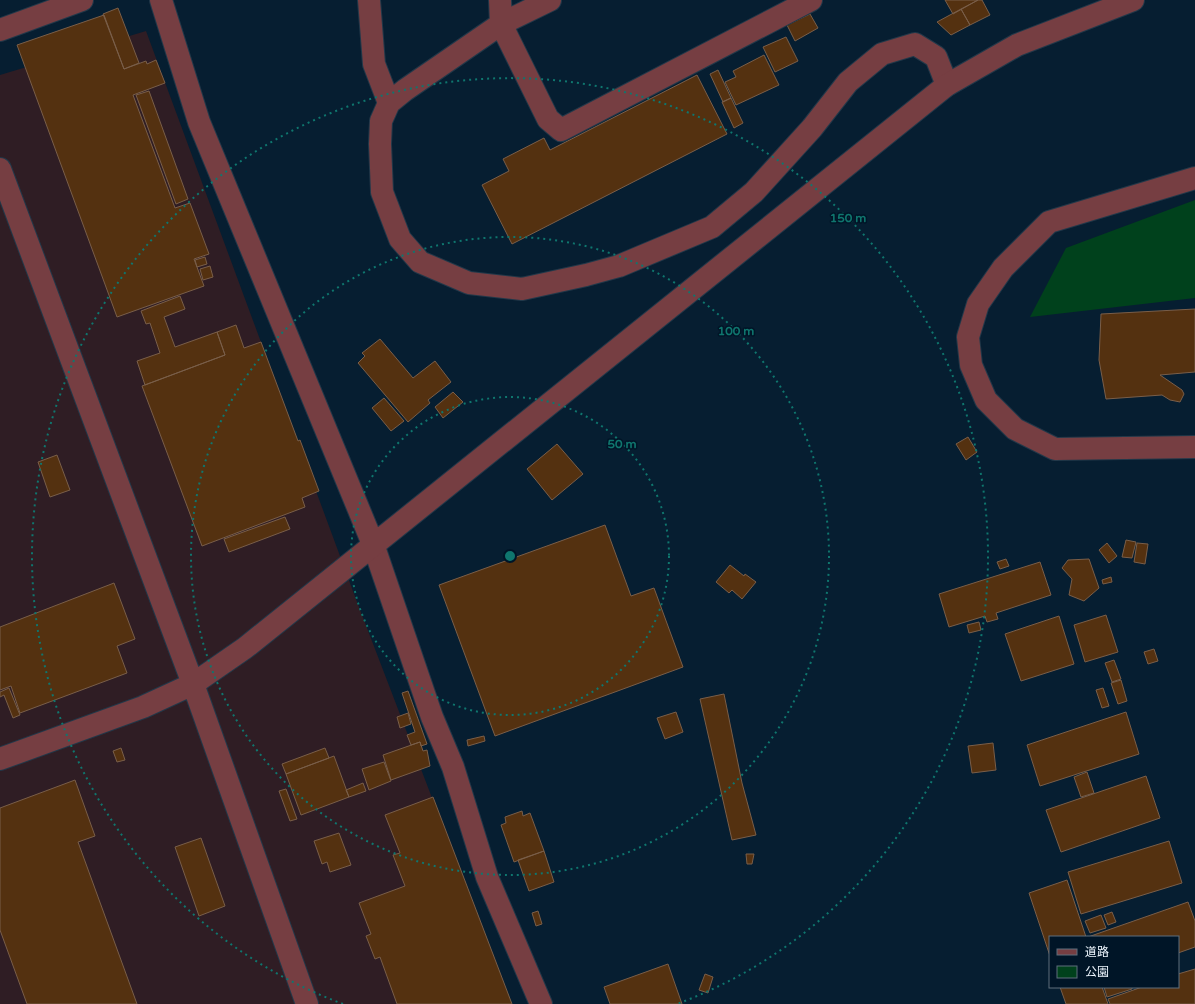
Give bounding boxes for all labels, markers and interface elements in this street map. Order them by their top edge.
text: 150 m [830,211,866,225]
text: 100 m [718,324,754,338]
text: 50 m [607,437,637,451]
centre of rings [503,549,517,563]
legend [1049,936,1179,988]
text: 道路 [1085,945,1109,959]
text: 公園 [1085,965,1109,979]

